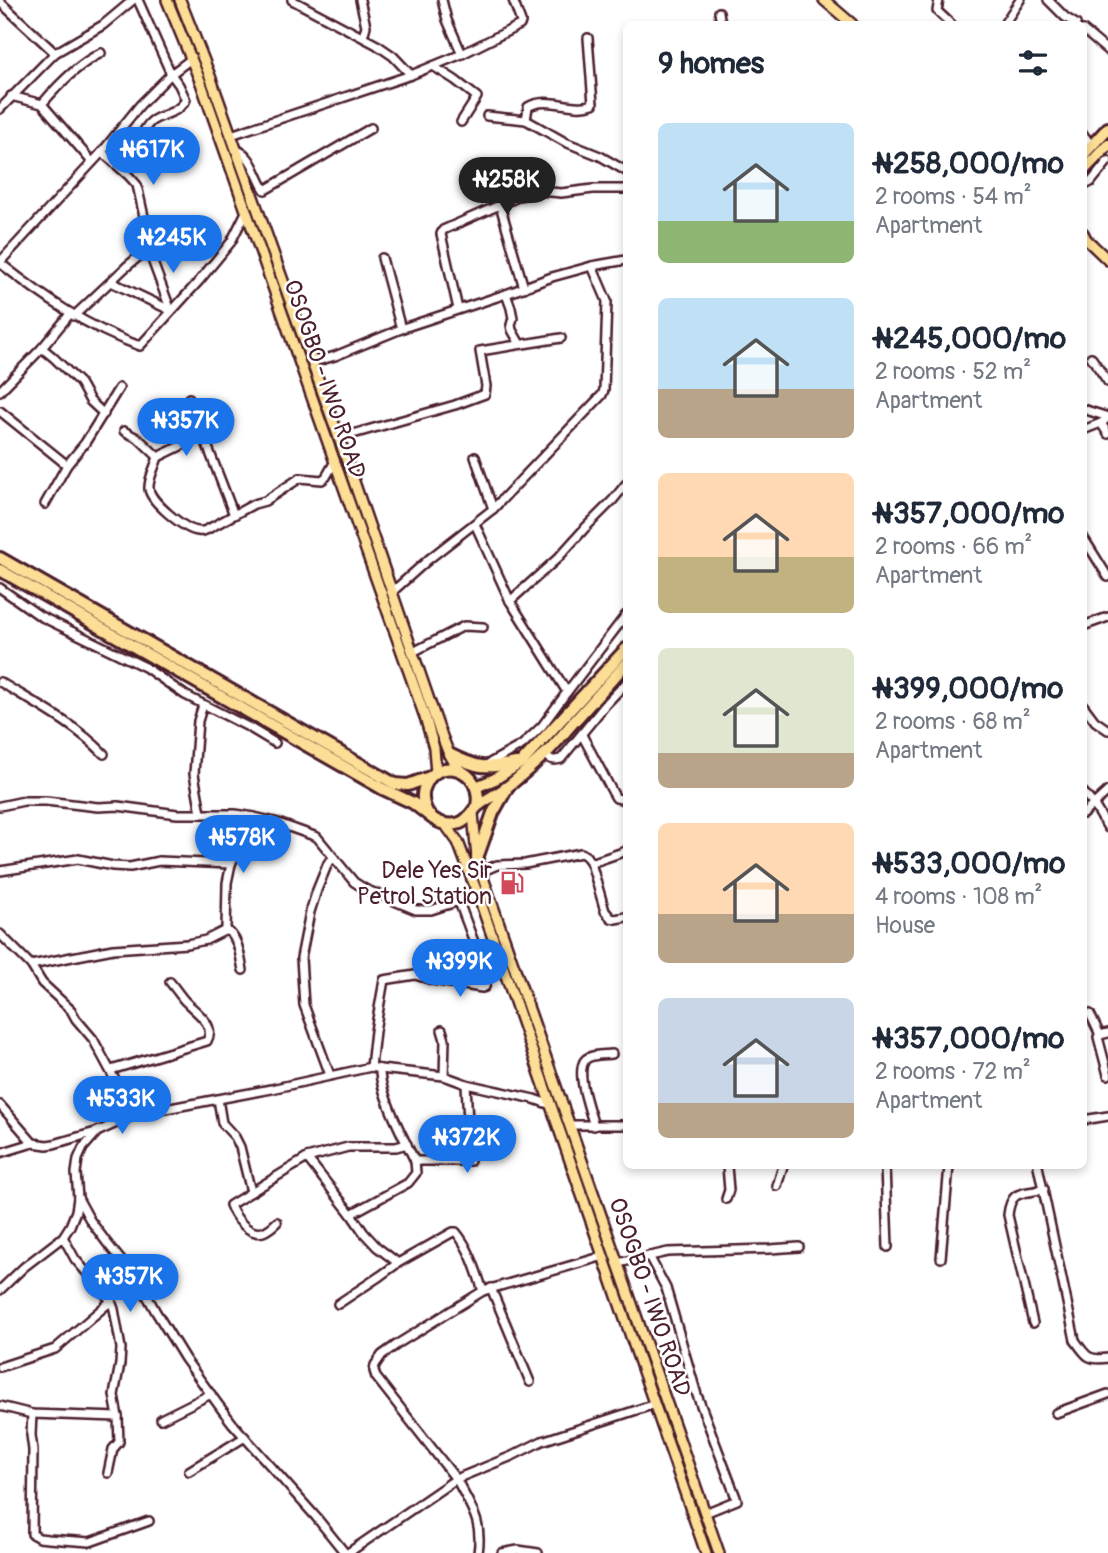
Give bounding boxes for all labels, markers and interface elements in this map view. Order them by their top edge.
icon: filters [1014,44,1052,82]
text: 9 homes [658,45,764,82]
pin: ₦617K [104,128,202,187]
text: ₦617K [122,135,184,164]
text: ₦258,000/mo [875,145,1064,182]
icon: home [714,151,798,235]
pin: ₦258K [458,158,556,217]
text: ₦258K [475,165,539,194]
text: 2 rooms · 54 m² [875,182,1032,211]
text: Apartment [875,211,982,240]
pin: ₦245K [124,216,222,275]
text: ₦245K [140,223,206,252]
street label: OSOGBO - IWO ROAD [277,276,373,482]
text: ₦245,000/mo [875,320,1066,357]
icon: home [714,326,798,410]
text: 2 rooms · 52 m² [875,357,1031,386]
text: Apartment [875,386,982,415]
pin: ₦357K [137,398,235,458]
text: ₦357K [153,406,219,435]
text: ₦357,000/mo [875,495,1064,532]
icon: home [714,501,798,585]
text: 2 rooms · 66 m² [875,532,1032,561]
text: Apartment [875,561,982,590]
text: ₦399,000/mo [875,670,1063,707]
icon: home [714,676,798,760]
text: 2 rooms · 68 m² [875,707,1031,736]
text: Apartment [875,736,982,765]
pin: ₦578K [194,816,292,875]
text: ₦578K [211,823,275,852]
text: ₦533,000/mo [875,845,1065,882]
icon: home [714,851,798,935]
place label: Dele Yes Sir Petrol Station [357,856,492,911]
fuel station icon: Dele Yes Sir Petrol Station [498,869,526,897]
text: 4 rooms · 108 m² [875,882,1042,911]
text: House [875,911,935,940]
pin: ₦399K [411,940,509,999]
text: ₦399K [428,947,492,976]
text: ₦357,000/mo [875,1020,1064,1057]
icon: home [714,1026,798,1110]
text: 2 rooms · 72 m² [875,1057,1031,1086]
pin: ₦533K [73,1076,171,1136]
text: ₦533K [89,1084,155,1113]
text: Apartment [875,1086,982,1115]
pin: ₦372K [418,1116,516,1175]
text: ₦372K [434,1123,500,1152]
street label: OSOGBO - IWO ROAD [602,1194,698,1400]
pin: ₦357K [81,1254,179,1314]
text: ₦357K [97,1262,163,1291]

